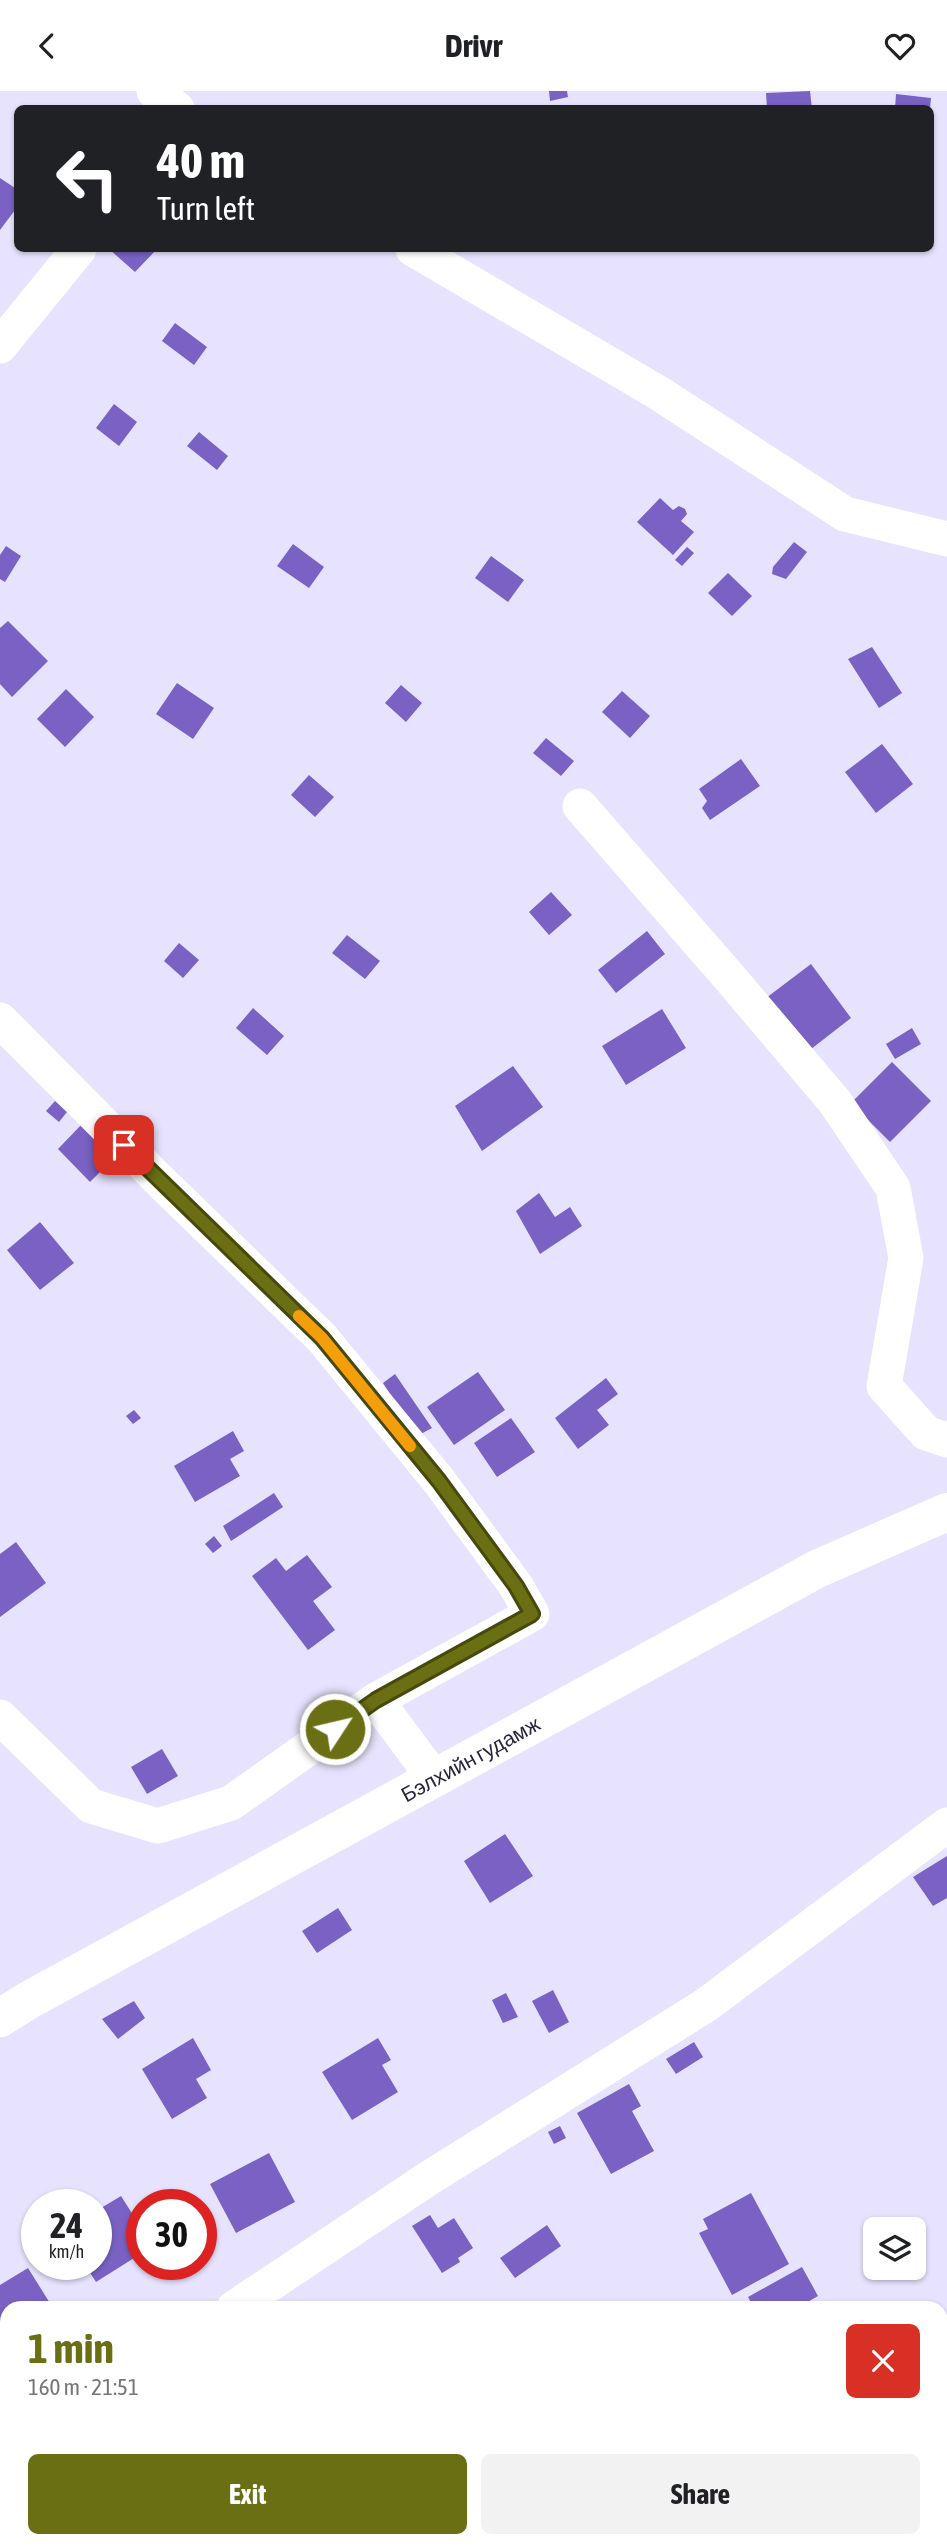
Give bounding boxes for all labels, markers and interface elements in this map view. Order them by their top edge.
icon: back [28,27,66,65]
text: Drivr [445,27,502,64]
icon: heart [881,27,919,65]
text: 40 m [157,132,245,188]
icon: left [42,133,133,224]
text: Turn left [157,190,255,227]
pin [94,1115,154,1175]
icon: arrive [105,1126,143,1164]
position arrow [298,1692,372,1766]
street label: Бэлхийн гудамж [397,1711,544,1806]
speed limit sign: 30 [126,2189,217,2280]
text: 24 [50,2205,83,2245]
map controls [863,2217,926,2280]
button: layers [863,2217,926,2280]
text: km/h [49,2241,84,2262]
text: 1 min [28,2324,114,2372]
button: close [846,2324,920,2398]
text: 160 m · 21:51 [28,2374,139,2400]
button: Exit [28,2454,467,2534]
button: Share [481,2454,920,2534]

